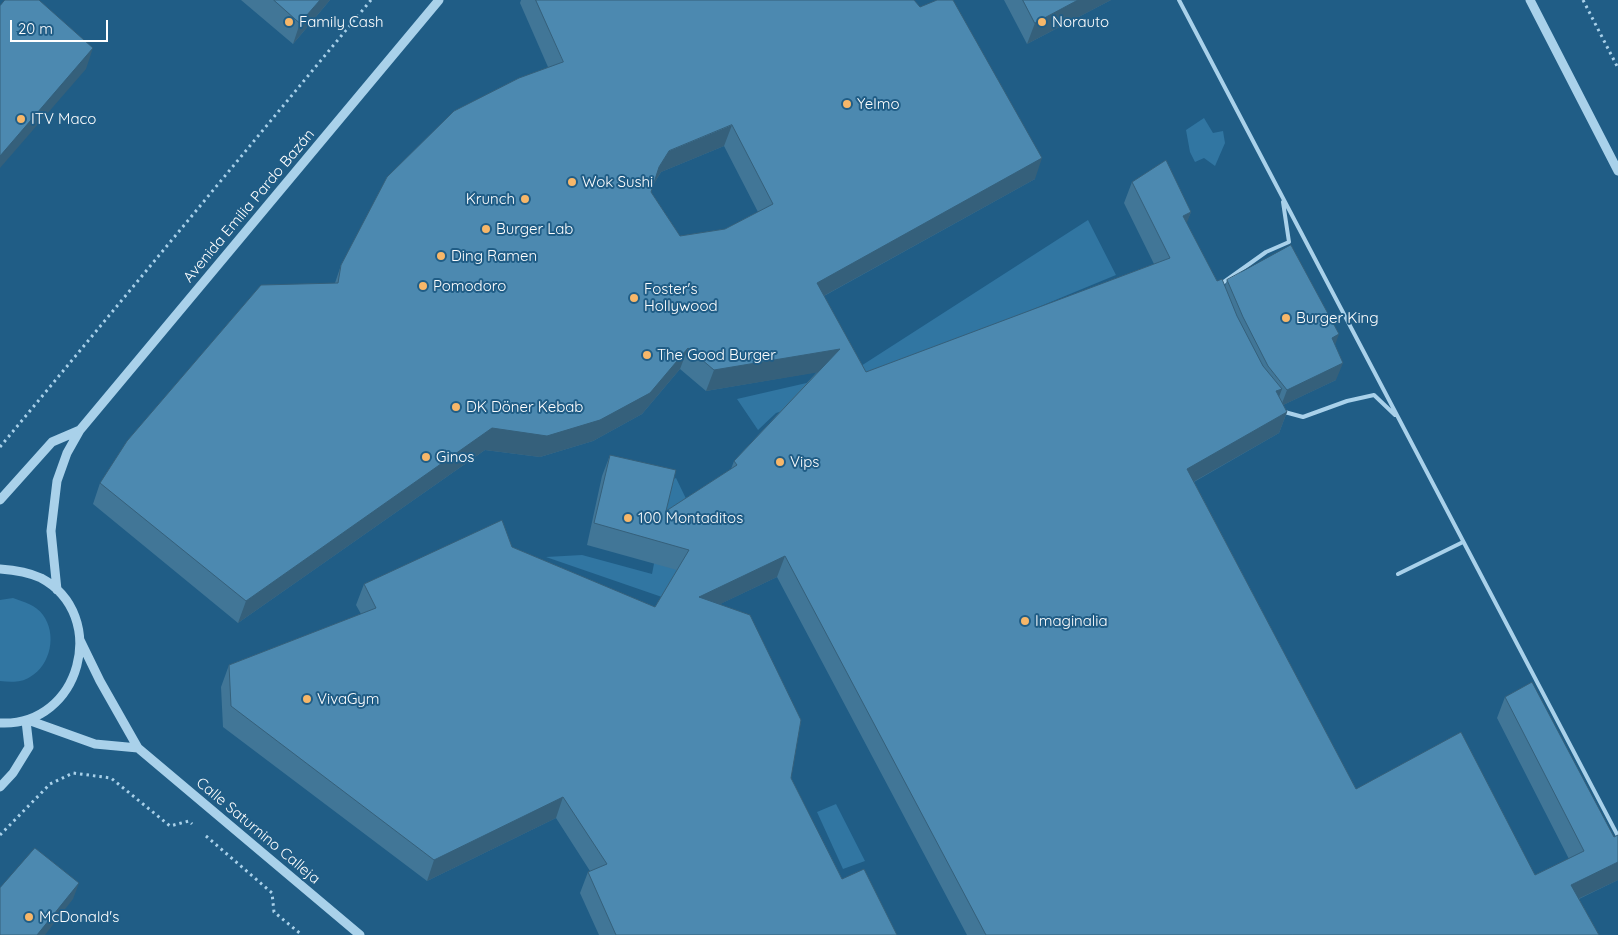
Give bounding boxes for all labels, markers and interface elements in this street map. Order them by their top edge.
scale bar [12,10,110,42]
place label: Family Cash [299,13,383,31]
place label: Norauto [1052,13,1109,31]
marker: Family Cash [283,16,295,28]
marker: Norauto [1036,16,1048,28]
text: 20 m [18,19,53,38]
place label: Yelmo [857,95,899,113]
marker: Yelmo [841,98,853,110]
place label: ITV Maco [31,110,96,128]
marker: ITV Maco [15,113,27,125]
street label: Avenida Emilia Pardo Bazán [180,126,318,286]
place label: Wok Sushi [582,173,653,191]
marker: Wok Sushi [566,176,578,188]
place label: Krunch [466,190,515,208]
marker: Krunch [519,193,531,205]
place label: Burger Lab [496,220,573,238]
marker: Burger Lab [480,223,492,235]
place label: Ding Ramen [451,247,537,265]
marker: Ding Ramen [435,250,447,262]
place label: Pomodoro [433,277,506,295]
marker: Pomodoro [417,280,429,292]
place label: Foster's Hollywood [644,280,718,315]
marker: Foster's Hollywood [628,292,640,304]
place label: Burger King [1296,309,1379,327]
marker: Burger King [1280,312,1292,324]
place label: The Good Burger [657,346,776,364]
marker: The Good Burger [641,349,653,361]
place label: DK Döner Kebab [466,398,583,416]
marker: DK Döner Kebab [450,401,462,413]
place label: Ginos [436,448,474,466]
marker: Ginos [420,451,432,463]
place label: Vips [790,453,819,471]
marker: Vips [774,456,786,468]
place label: 100 Montaditos [638,509,743,527]
marker: 100 Montaditos [622,512,634,524]
place label: Imaginalia [1035,612,1108,630]
marker: Imaginalia [1019,615,1031,627]
place label: VivaGym [317,690,380,708]
marker: VivaGym [301,693,313,705]
street label: Calle Saturnino Calleja [192,774,324,888]
place label: McDonald's [39,908,119,926]
marker: McDonald's [23,911,35,923]

